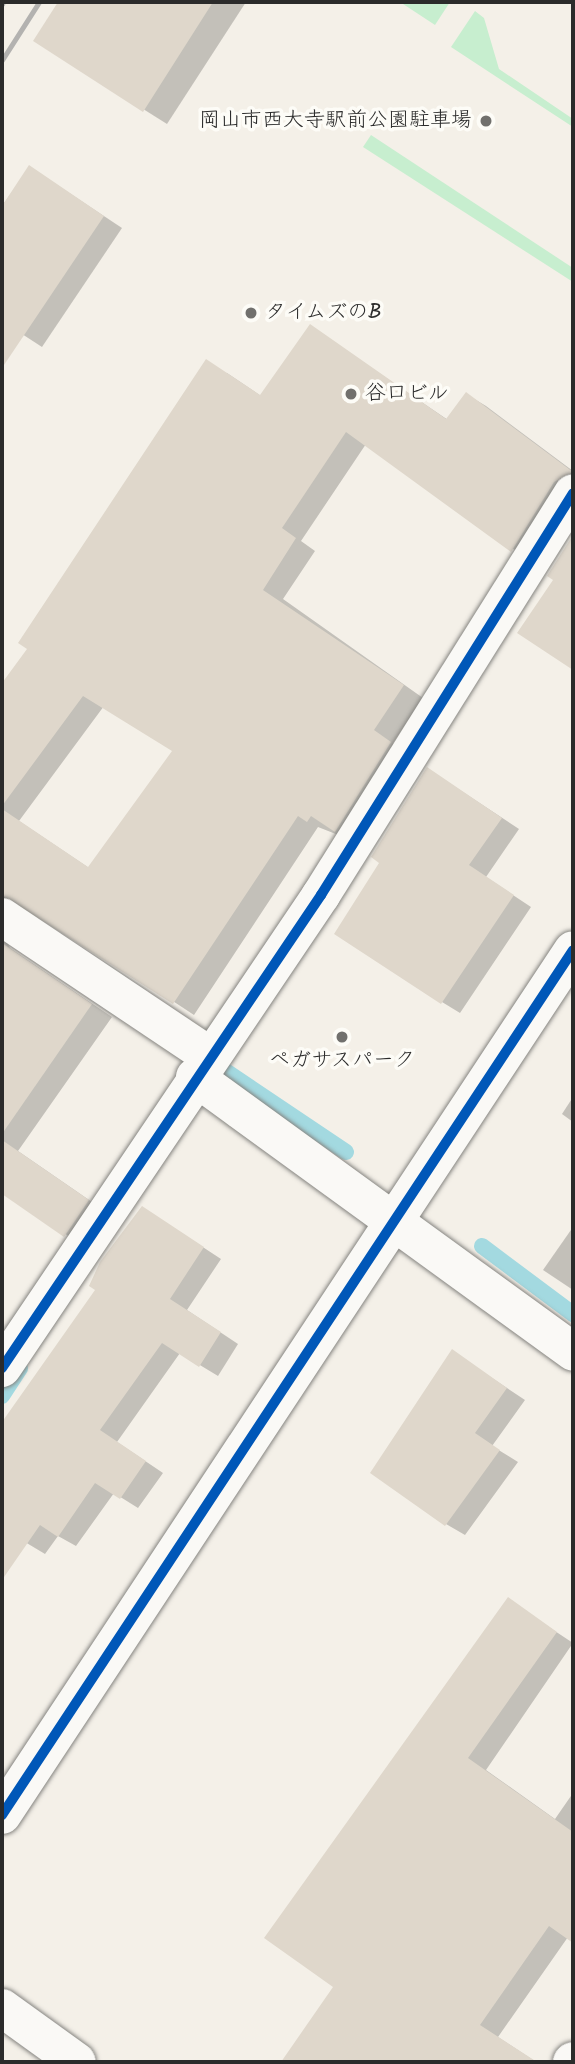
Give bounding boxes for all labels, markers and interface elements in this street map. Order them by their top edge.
place label: 岡山市西大寺駅前公園駐車場 [199,108,472,134]
marker: 岡山市西大寺駅前公園駐車場 [478,113,494,129]
place label: タイムズのB [265,300,383,326]
marker: タイムズのB [243,305,259,321]
place label: 谷口ビル [365,381,449,407]
marker: 谷口ビル [343,386,359,402]
marker: ペガサスパーク [334,1029,350,1045]
place label: ペガサスパーク [269,1048,415,1074]

